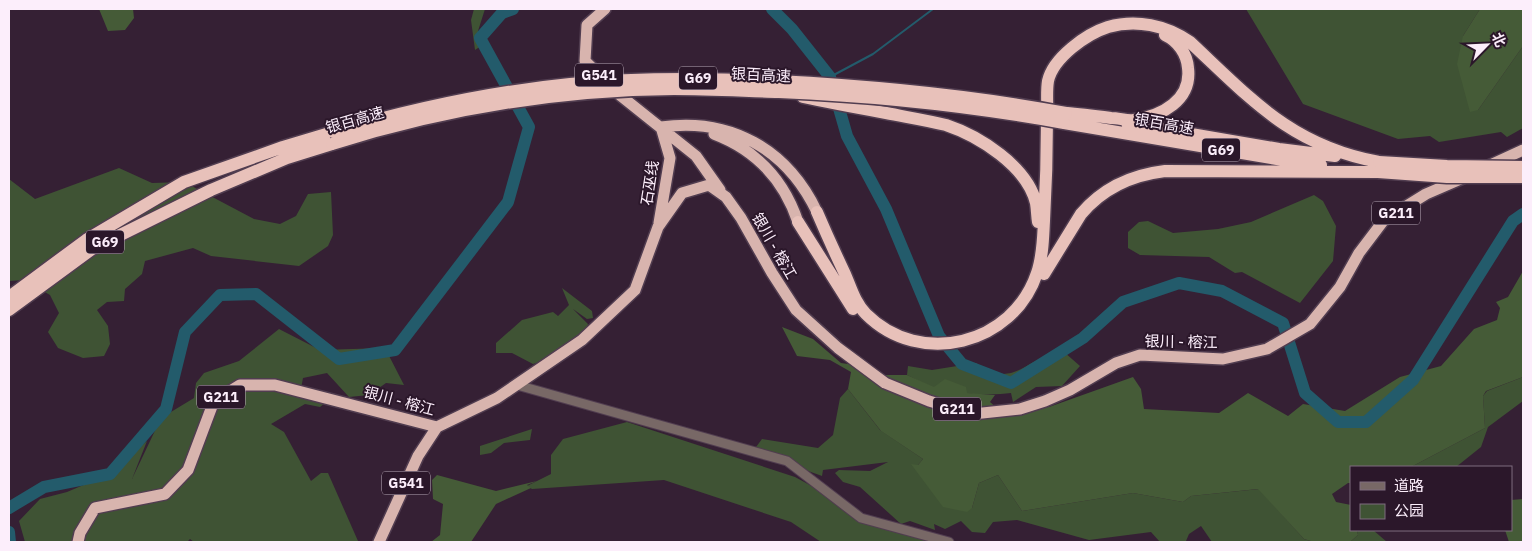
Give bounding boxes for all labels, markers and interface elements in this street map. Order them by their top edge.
north arrow [1462,20,1512,70]
text: 北 [1488,30,1510,50]
street label: 银百高速 [731,63,791,86]
road number: G541 [575,64,623,86]
road number: G69 [679,66,717,90]
street label: 银百高速 [323,102,386,137]
street label: 银百高速 [1133,109,1195,138]
road number: G69 [1202,138,1240,162]
street label: 石巫线 [637,159,662,207]
road number: G211 [1372,202,1420,224]
street label: 银川 - 榕江 [748,209,801,282]
road number: G69 [86,230,124,253]
street label: 银川 - 榕江 [1144,331,1218,352]
street label: 银川 - 榕江 [361,382,437,419]
road number: G211 [197,386,245,408]
road number: G211 [933,398,981,420]
legend [1350,466,1512,531]
road number: G541 [382,472,430,494]
text: 道路 [1394,476,1424,495]
text: 公园 [1394,501,1424,520]

